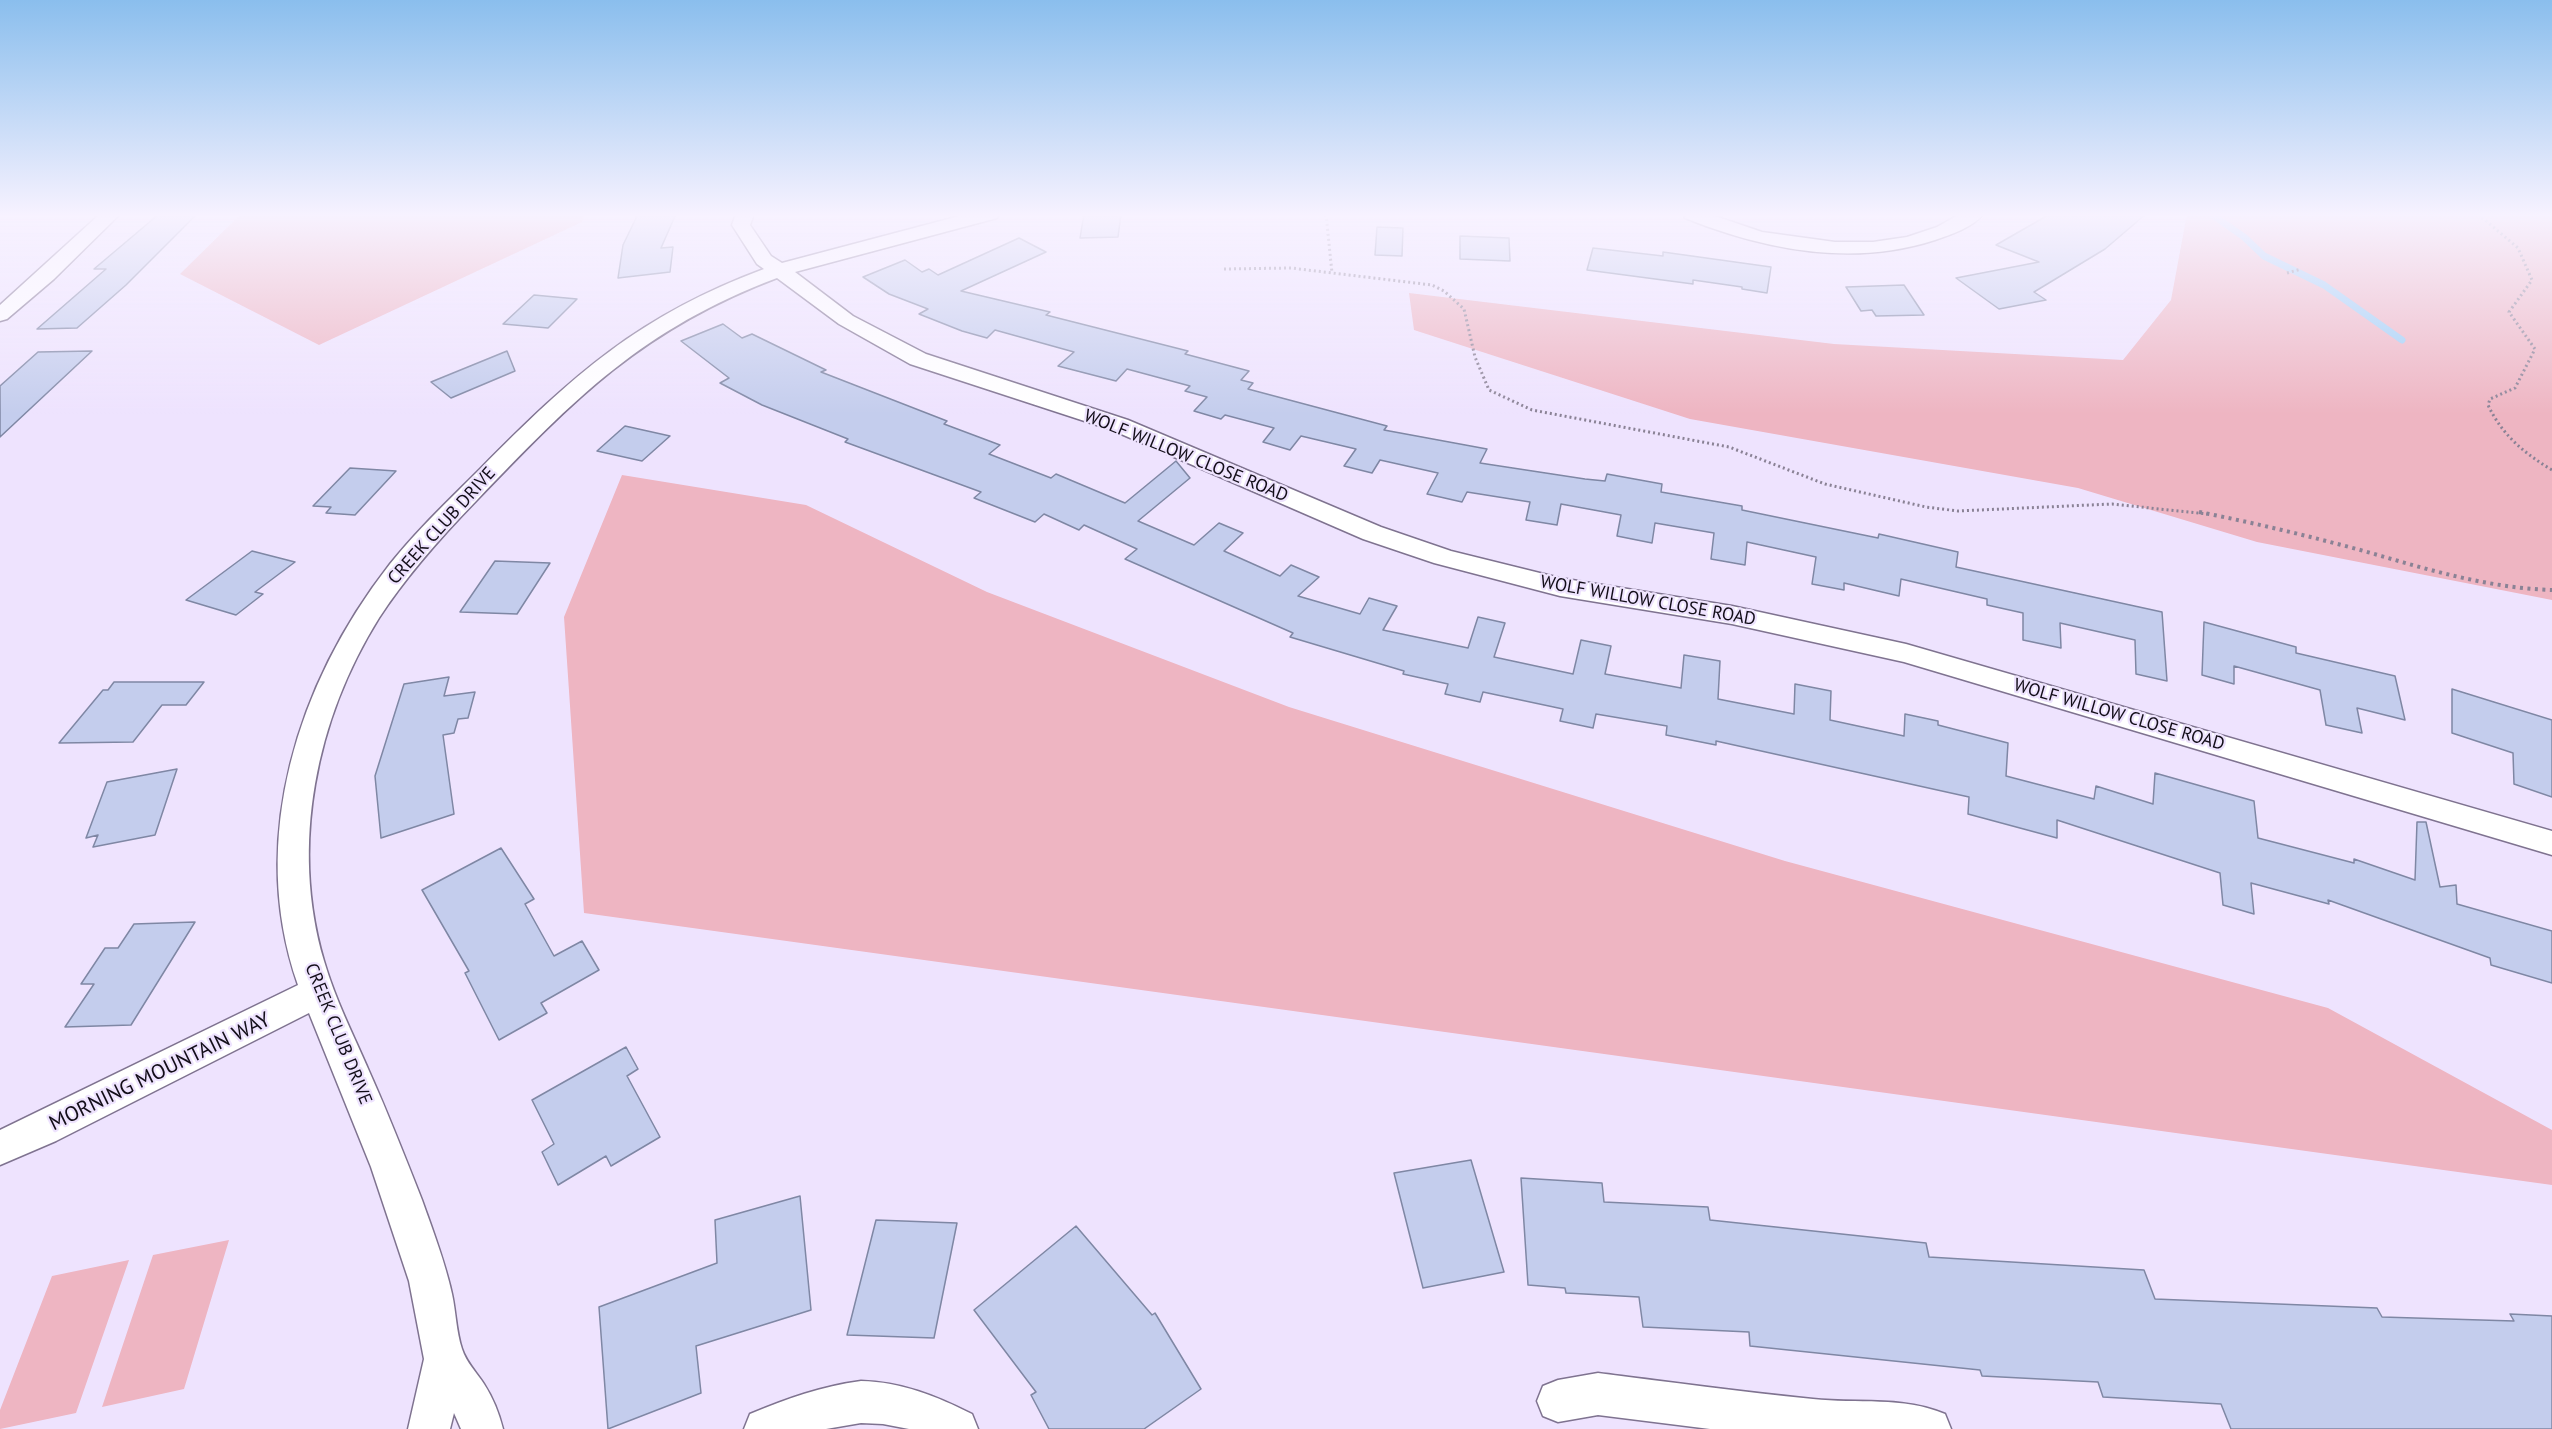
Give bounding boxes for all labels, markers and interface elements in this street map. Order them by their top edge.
street label: WOLF WILLOW CLOSE ROAD [1081,405,1291,507]
street label: CREEK CLUB DRIVE [384,463,500,589]
street label: WOLF WILLOW CLOSE ROAD [1539,571,1757,631]
street label: WOLF WILLOW CLOSE ROAD [2011,675,2227,755]
street label: CREEK CLUB DRIVE [300,960,376,1108]
street label: MORNING MOUNTAIN WAY [45,1007,275,1137]

